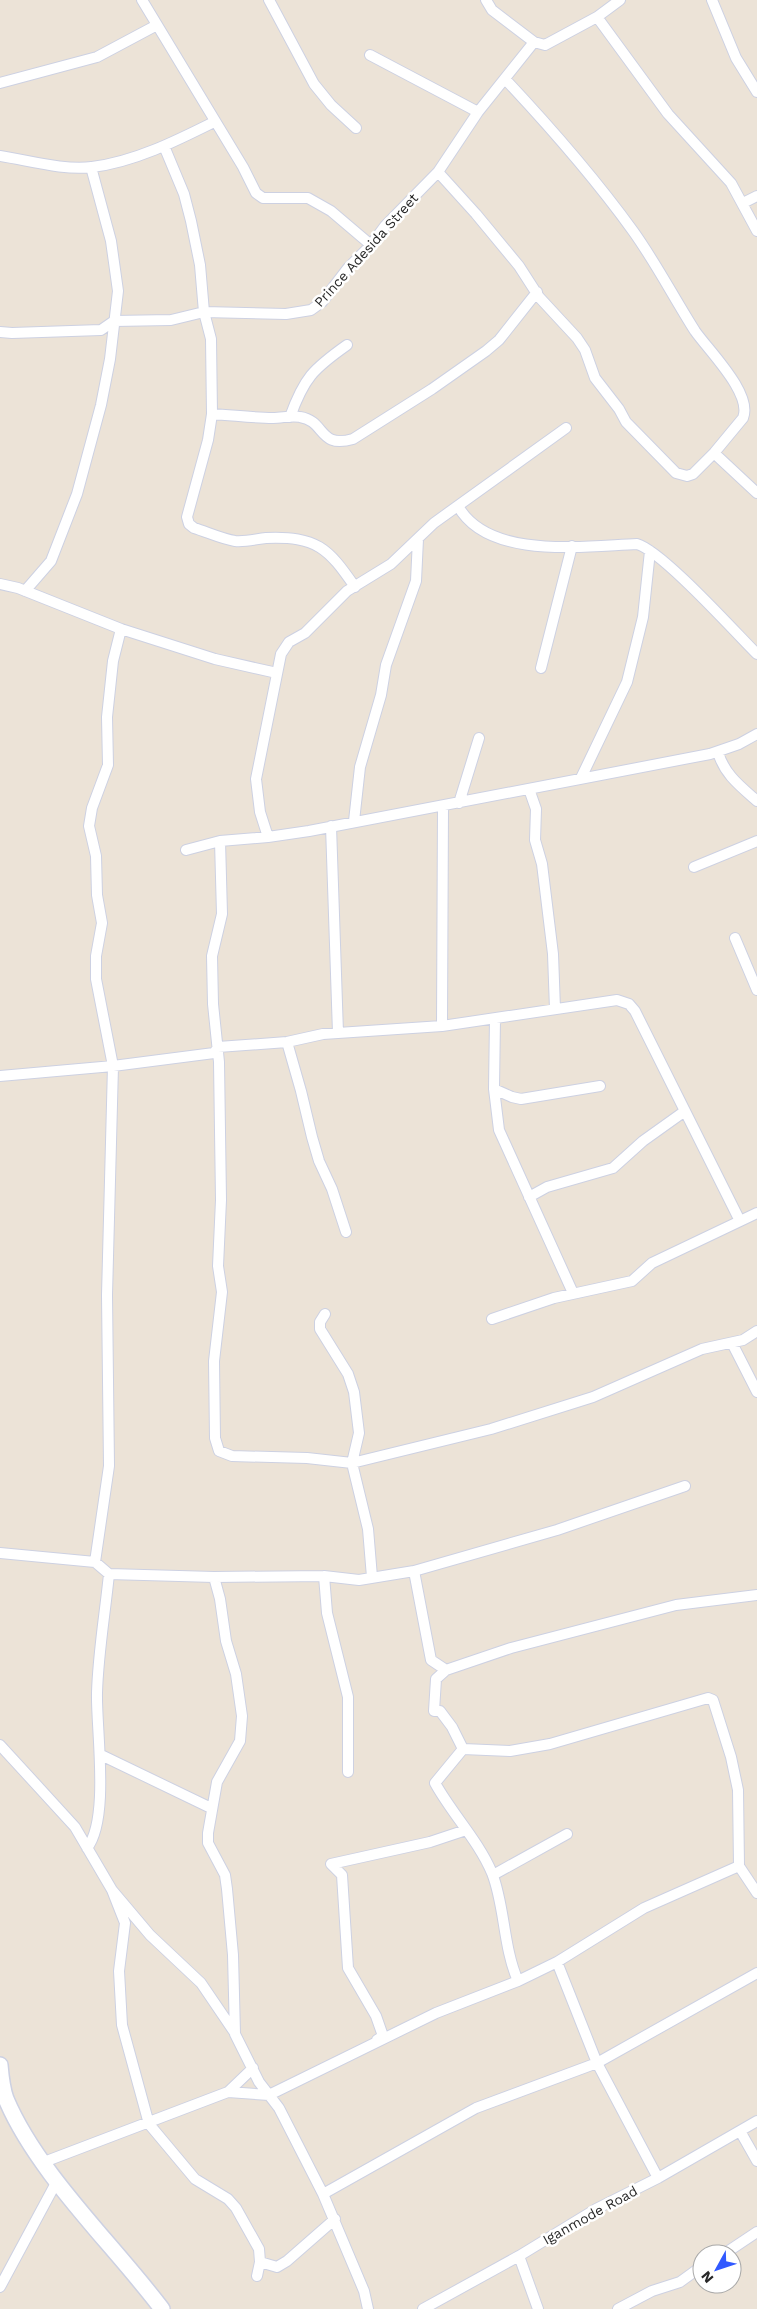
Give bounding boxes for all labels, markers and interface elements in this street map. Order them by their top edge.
street label: Prince Adesida Street [311,190,421,310]
street label: Iganmode Road [540,2182,640,2248]
north arrow [692,2244,742,2294]
text: N [698,2268,717,2286]

